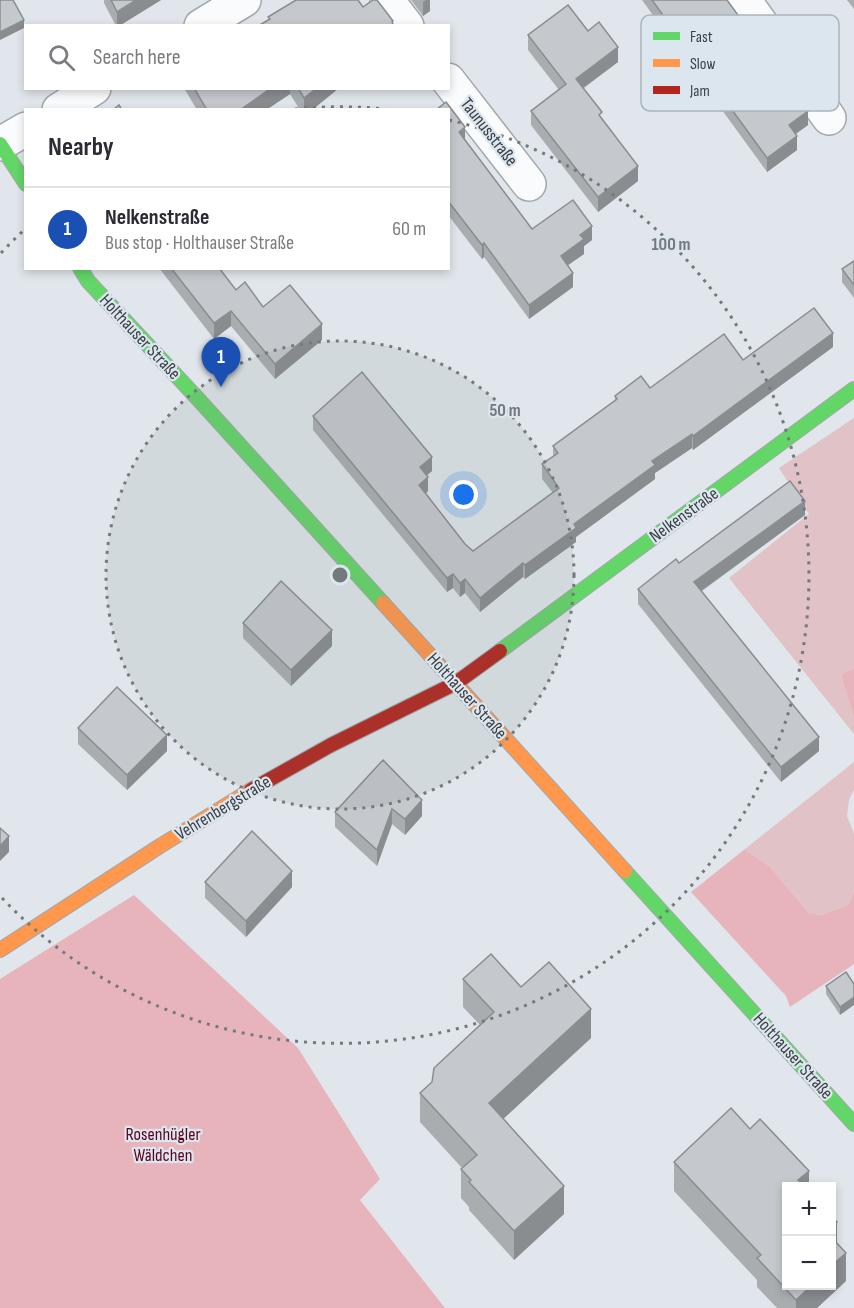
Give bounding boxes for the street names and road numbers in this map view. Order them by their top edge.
street label: Taunusstraße [456,94,522,170]
street label: Holthauser Straße [95,290,185,384]
street label: Nelkenstraße [646,483,722,547]
street label: Holthauser Straße [423,648,511,744]
street label: Vehrenbergstraße [172,771,274,845]
street label: Holthauser Straße [749,1008,837,1104]

